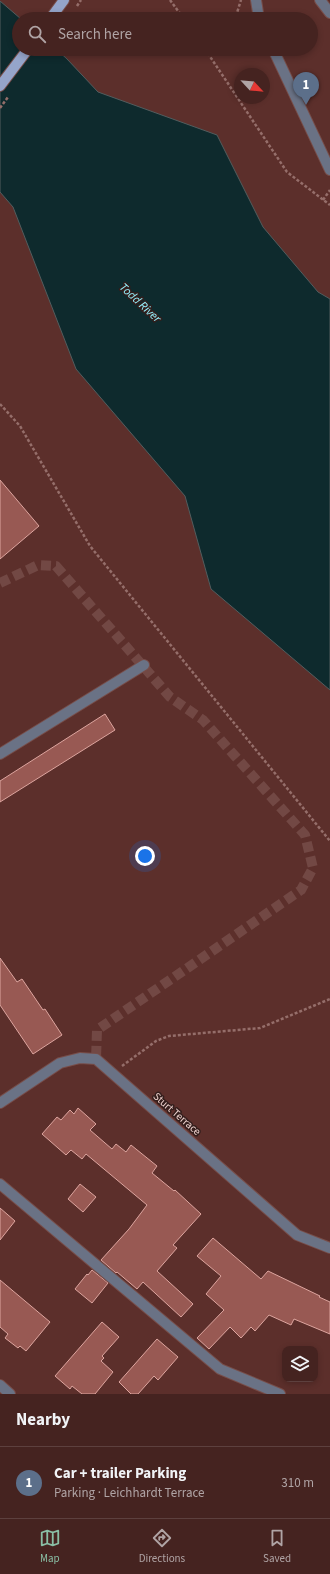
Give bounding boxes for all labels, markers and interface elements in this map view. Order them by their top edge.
search box [12,12,318,56]
icon: search [26,23,48,45]
text: Search here [58,24,132,45]
north arrow [234,68,270,104]
pin: 1 [293,72,319,105]
water label: Todd River [115,279,165,327]
your location [135,846,155,866]
street label: Sturt Terrace [150,1089,205,1139]
map controls [282,1346,318,1382]
button: layers [282,1346,318,1382]
text: Nearby [16,1408,70,1432]
text: Car + trailer Parking [54,1463,186,1484]
text: 1 [26,1474,32,1492]
text: 310 m [281,1474,314,1492]
text: Parking · Leichhardt Terrace [54,1484,205,1502]
tab: Map [39,1527,61,1566]
tab: Directions [139,1527,185,1566]
tab: Saved [263,1527,291,1566]

